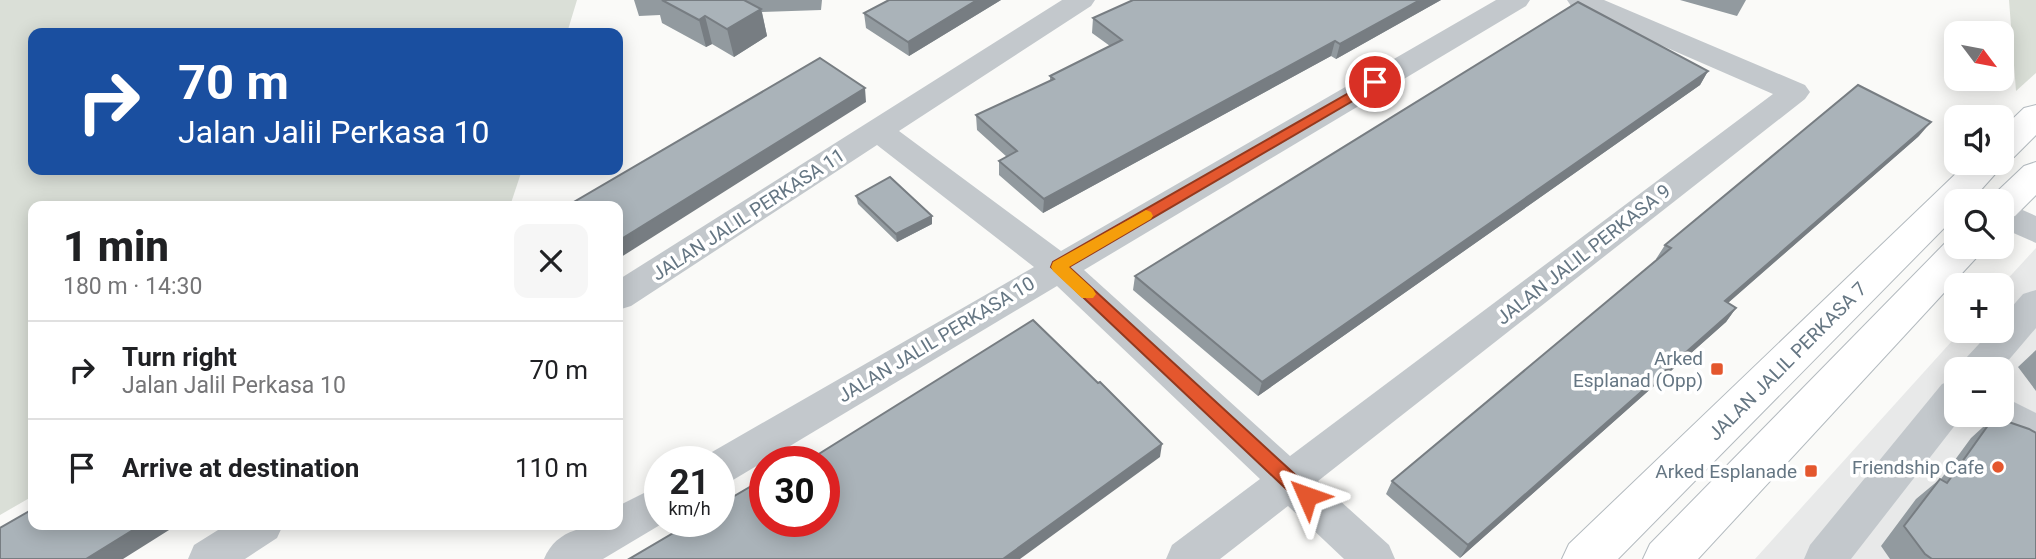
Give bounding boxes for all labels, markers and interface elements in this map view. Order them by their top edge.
north arrow [1944,21,2014,91]
map controls [1944,21,2014,427]
pin [1345,52,1405,112]
text: 70 m [178,54,289,111]
icon: right [63,56,154,147]
icon: arrive [1356,63,1394,101]
button: sound [1944,105,2014,175]
text: Jalan Jalil Perkasa 10 [178,113,489,151]
street label: JALAN JALIL PERKASA 11 [648,143,849,285]
street label: JALAN JALIL PERKASA 9 [1492,179,1675,330]
button: search [1944,189,2014,259]
text: 1 min [63,222,169,271]
button: close [514,224,588,298]
street label: JALAN JALIL PERKASA 10 [834,272,1039,407]
text: 180 m · 14:30 [63,273,202,300]
button: + [1944,273,2014,343]
street label: JALAN JALIL PERKASA 7 [1703,277,1871,445]
text: Turn right [122,342,237,372]
place label: Arked Esplanad (Opp) [1573,347,1703,392]
icon: right [63,351,101,389]
text: 70 m [530,355,588,385]
button: − [1944,357,2014,427]
marker: Arked Esplanad (Opp) [1709,361,1725,377]
text: Jalan Jalil Perkasa 10 [122,372,346,399]
speed limit sign: 30 [749,446,840,537]
icon: arrive [63,449,101,487]
text: Arrive at destination [122,453,359,483]
text: 110 m [515,453,588,483]
place label: Friendship Cafe [1852,456,1984,479]
position arrow [1270,459,1344,533]
marker: Friendship Cafe [1990,459,2006,475]
place label: Arked Esplanade [1655,460,1797,483]
text: 21 [669,462,710,503]
marker: Arked Esplanade [1803,463,1819,479]
text: km/h [668,498,711,519]

